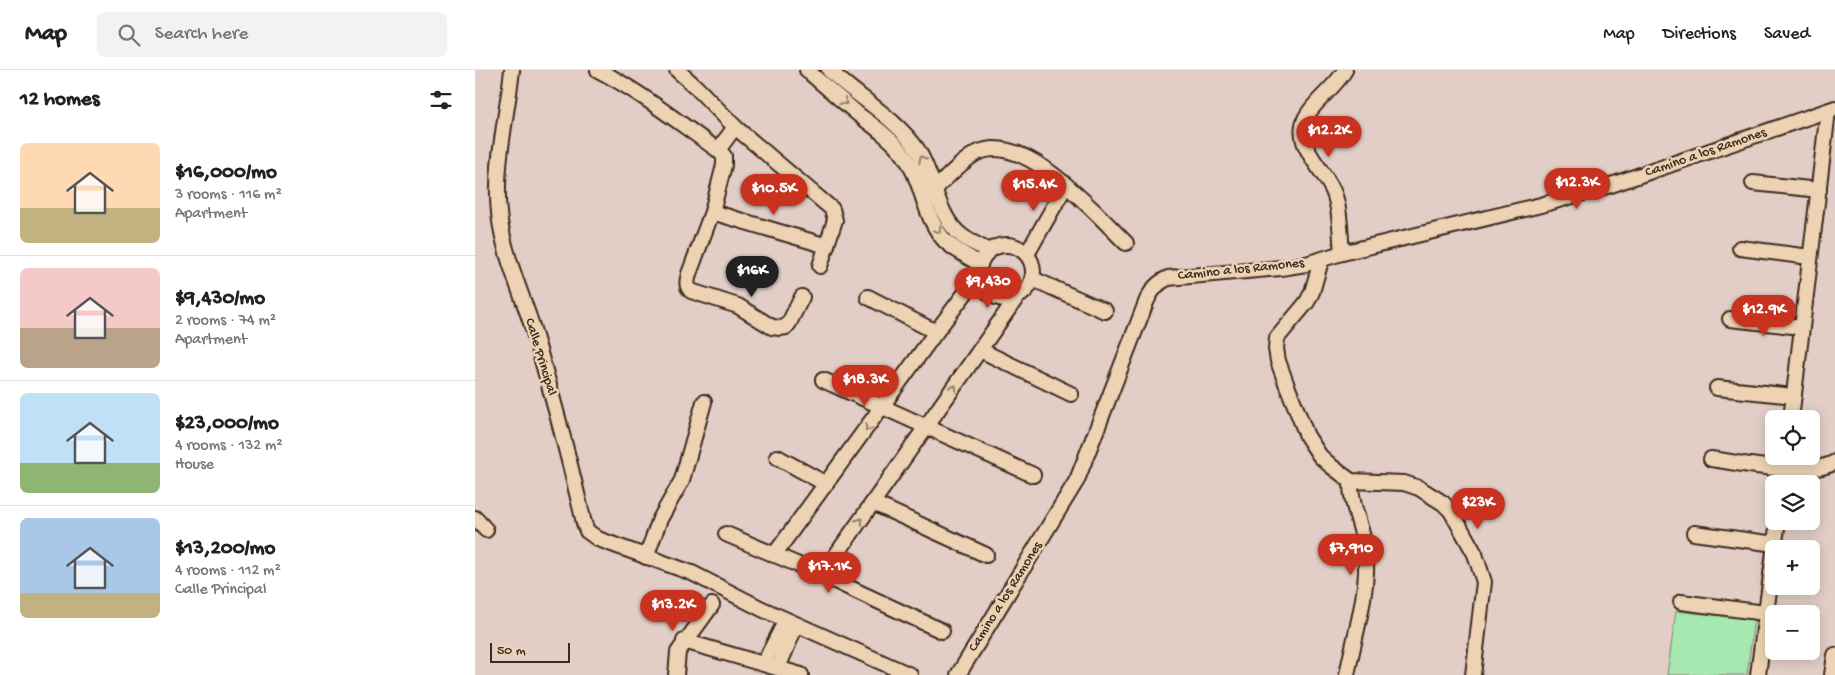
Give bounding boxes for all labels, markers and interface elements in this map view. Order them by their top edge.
search box [97,12,447,57]
text: Map [25,20,67,49]
icon: search [115,21,143,49]
text: Search here [155,23,248,46]
text: Map [1603,24,1635,45]
text: Directions [1663,24,1736,45]
text: Saved [1764,24,1810,45]
icon: filters [427,86,455,114]
text: 12 homes [20,88,99,113]
one-way arrow [838,97,847,105]
pin: $12.2K [1288,116,1370,158]
text: $12.2K [1307,122,1351,141]
street label: Camino a los Ramones [1643,124,1770,182]
one-way arrow [918,155,928,164]
text: $16,000/mo [175,161,277,186]
icon: home [60,163,120,223]
pin: $12.3K [1536,168,1618,210]
pin: $15.4K [993,170,1075,212]
pin: $10.5K [733,174,815,216]
text: $12.3K [1555,174,1599,193]
text: $15.4K [1012,176,1056,195]
text: $10.5K [752,180,796,199]
text: 3 rooms · 116 m² [175,186,282,205]
text: Apartment [175,205,247,224]
one-way arrow [932,224,941,233]
street label: Camino a los Ramones [1177,255,1306,285]
pin: $16K [722,256,782,298]
text: $16K [737,262,767,281]
pin: $9,430 [947,266,1029,309]
text: $9,430 [965,273,1011,292]
text: $9,430/mo [175,287,265,312]
icon: home [60,288,120,348]
pin: $12.9K [1723,294,1805,337]
text: $12.9K [1742,301,1786,320]
text: 2 rooms · 74 m² [175,312,276,331]
street label: Calle Principal [520,316,560,398]
text: Apartment [175,331,247,350]
pin: $18.3K [824,364,906,407]
text: $18.3K [843,371,887,390]
one-way arrow [948,384,957,394]
map controls [1765,410,1820,660]
button: locate [1765,410,1820,465]
text: $23,000/mo [175,412,279,437]
icon: home [60,413,120,473]
one-way arrow [865,422,874,432]
text: 4 rooms · 132 m² [175,437,283,456]
text: House [175,456,214,475]
button: layers [1765,475,1820,530]
pin: $23K [1448,488,1508,530]
text: $23K [1462,494,1494,513]
one-way arrow [854,517,863,527]
pin: $7,910 [1310,534,1392,576]
text: $13,200/mo [175,537,275,562]
icon: home [60,538,120,598]
street label: Camino a los Ramones [965,538,1047,655]
text: $7,910 [1329,540,1373,559]
button: + [1765,540,1820,595]
pin: $17.1K [788,552,870,594]
text: $17.1K [808,558,850,577]
text: 4 rooms · 112 m² [175,562,281,581]
text: Calle Principal [175,581,266,600]
pin: $13.2K [632,590,714,632]
text: $13.2K [651,596,695,615]
button: − [1765,605,1820,660]
scale bar [490,640,570,663]
text: 50 m [497,643,526,660]

